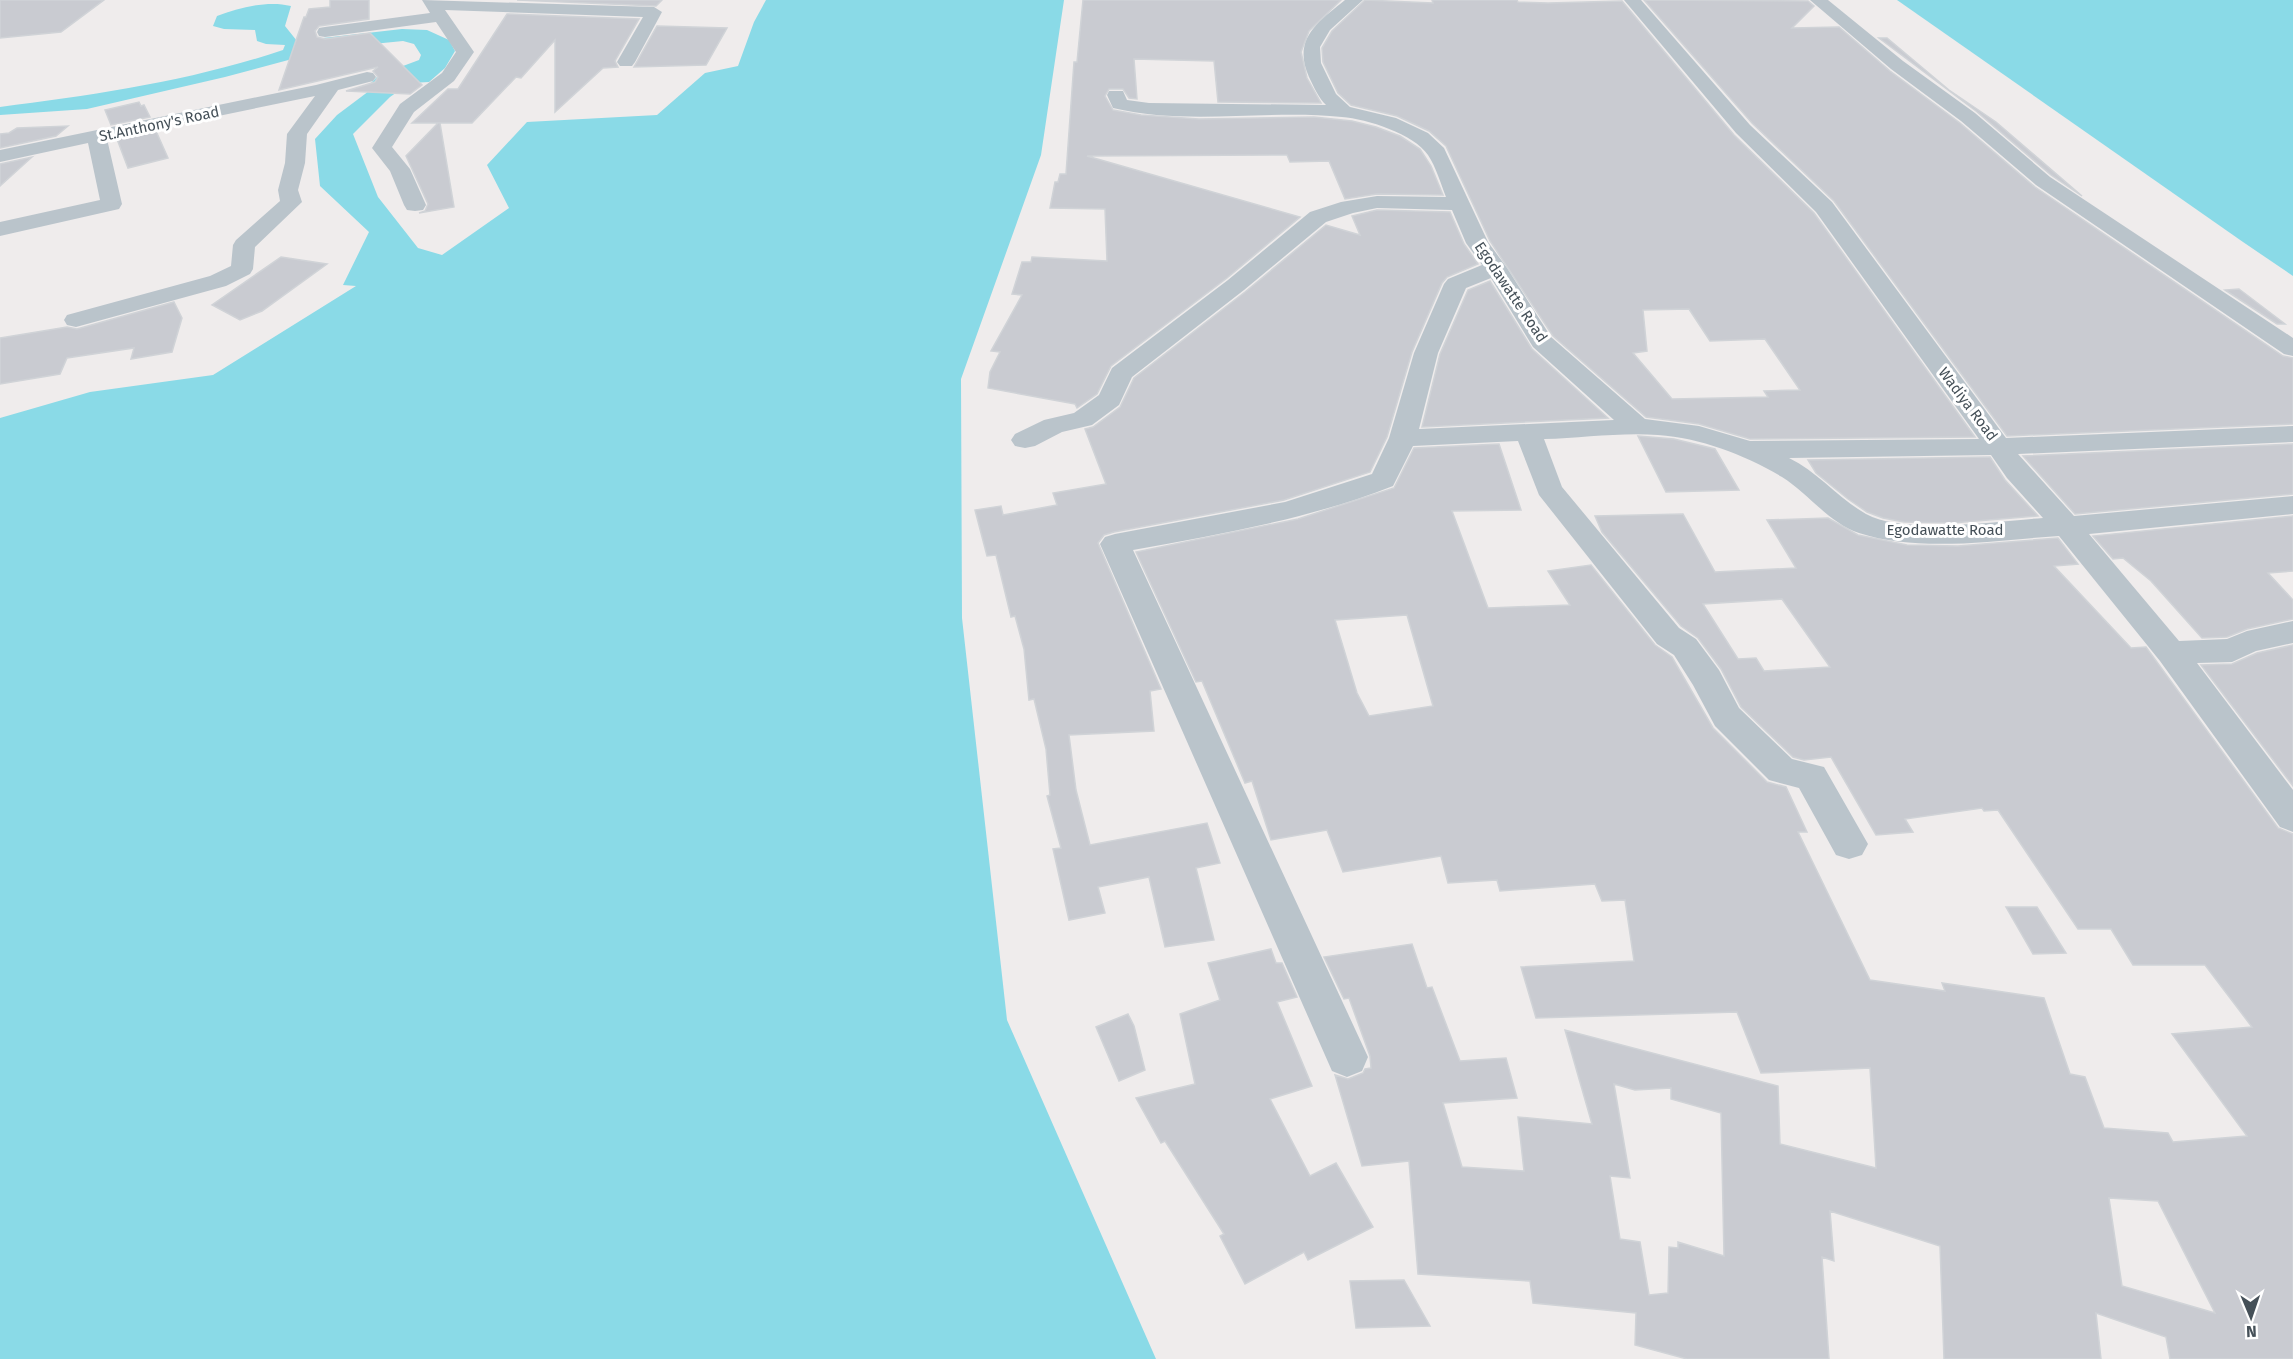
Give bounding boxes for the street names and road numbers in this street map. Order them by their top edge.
street label: St.Anthony's Road [97,102,221,146]
street label: Egodawatte Road [1471,238,1551,346]
street label: Wadiya Road [1935,364,2001,444]
street label: Egodawatte Road [1886,521,2004,539]

